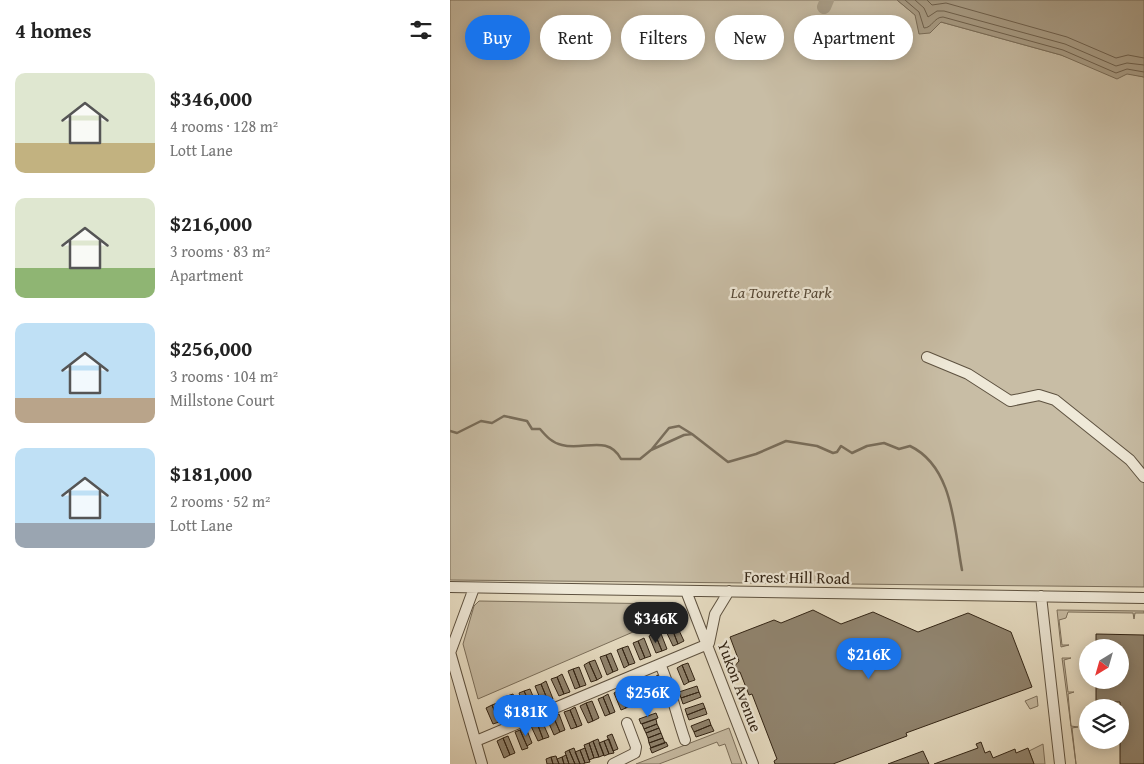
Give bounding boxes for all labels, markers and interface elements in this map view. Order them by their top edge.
text: 4 homes [15,15,91,46]
chip: Buy [465,15,530,60]
chip: Rent [540,15,611,60]
chip: Filters [621,15,705,60]
chip: New [715,15,784,60]
chip: Apartment [794,15,913,60]
icon: filters [407,16,435,44]
text: $346,000 [170,83,252,114]
icon: home [55,93,115,153]
text: 4 rooms · 128 m² [170,114,278,138]
text: Lott Lane [170,138,233,162]
text: $216,000 [170,208,252,239]
icon: home [55,218,115,278]
text: 3 rooms · 83 m² [170,239,270,263]
text: Apartment [170,263,243,287]
park label: La Tourette Park [729,280,832,304]
text: $256,000 [170,333,252,364]
icon: home [55,343,115,403]
text: 3 rooms · 104 m² [170,364,278,388]
text: Millstone Court [170,388,275,412]
text: $181,000 [170,458,252,489]
icon: home [55,468,115,528]
text: 2 rooms · 52 m² [170,489,270,513]
text: Lott Lane [170,513,233,537]
street label: Forest Hill Road [744,564,851,590]
pin: $346K [621,602,691,644]
text: $346K [634,606,678,630]
street label: Yukon Avenue [712,637,768,735]
pin: $216K [834,638,904,680]
north arrow [1079,639,1129,689]
map controls [1079,639,1129,749]
text: $216K [847,642,891,666]
pin: $256K [613,676,683,718]
text: $256K [626,680,670,704]
pin: $181K [491,694,561,737]
text: $181K [504,699,548,723]
button: layers [1079,699,1129,749]

